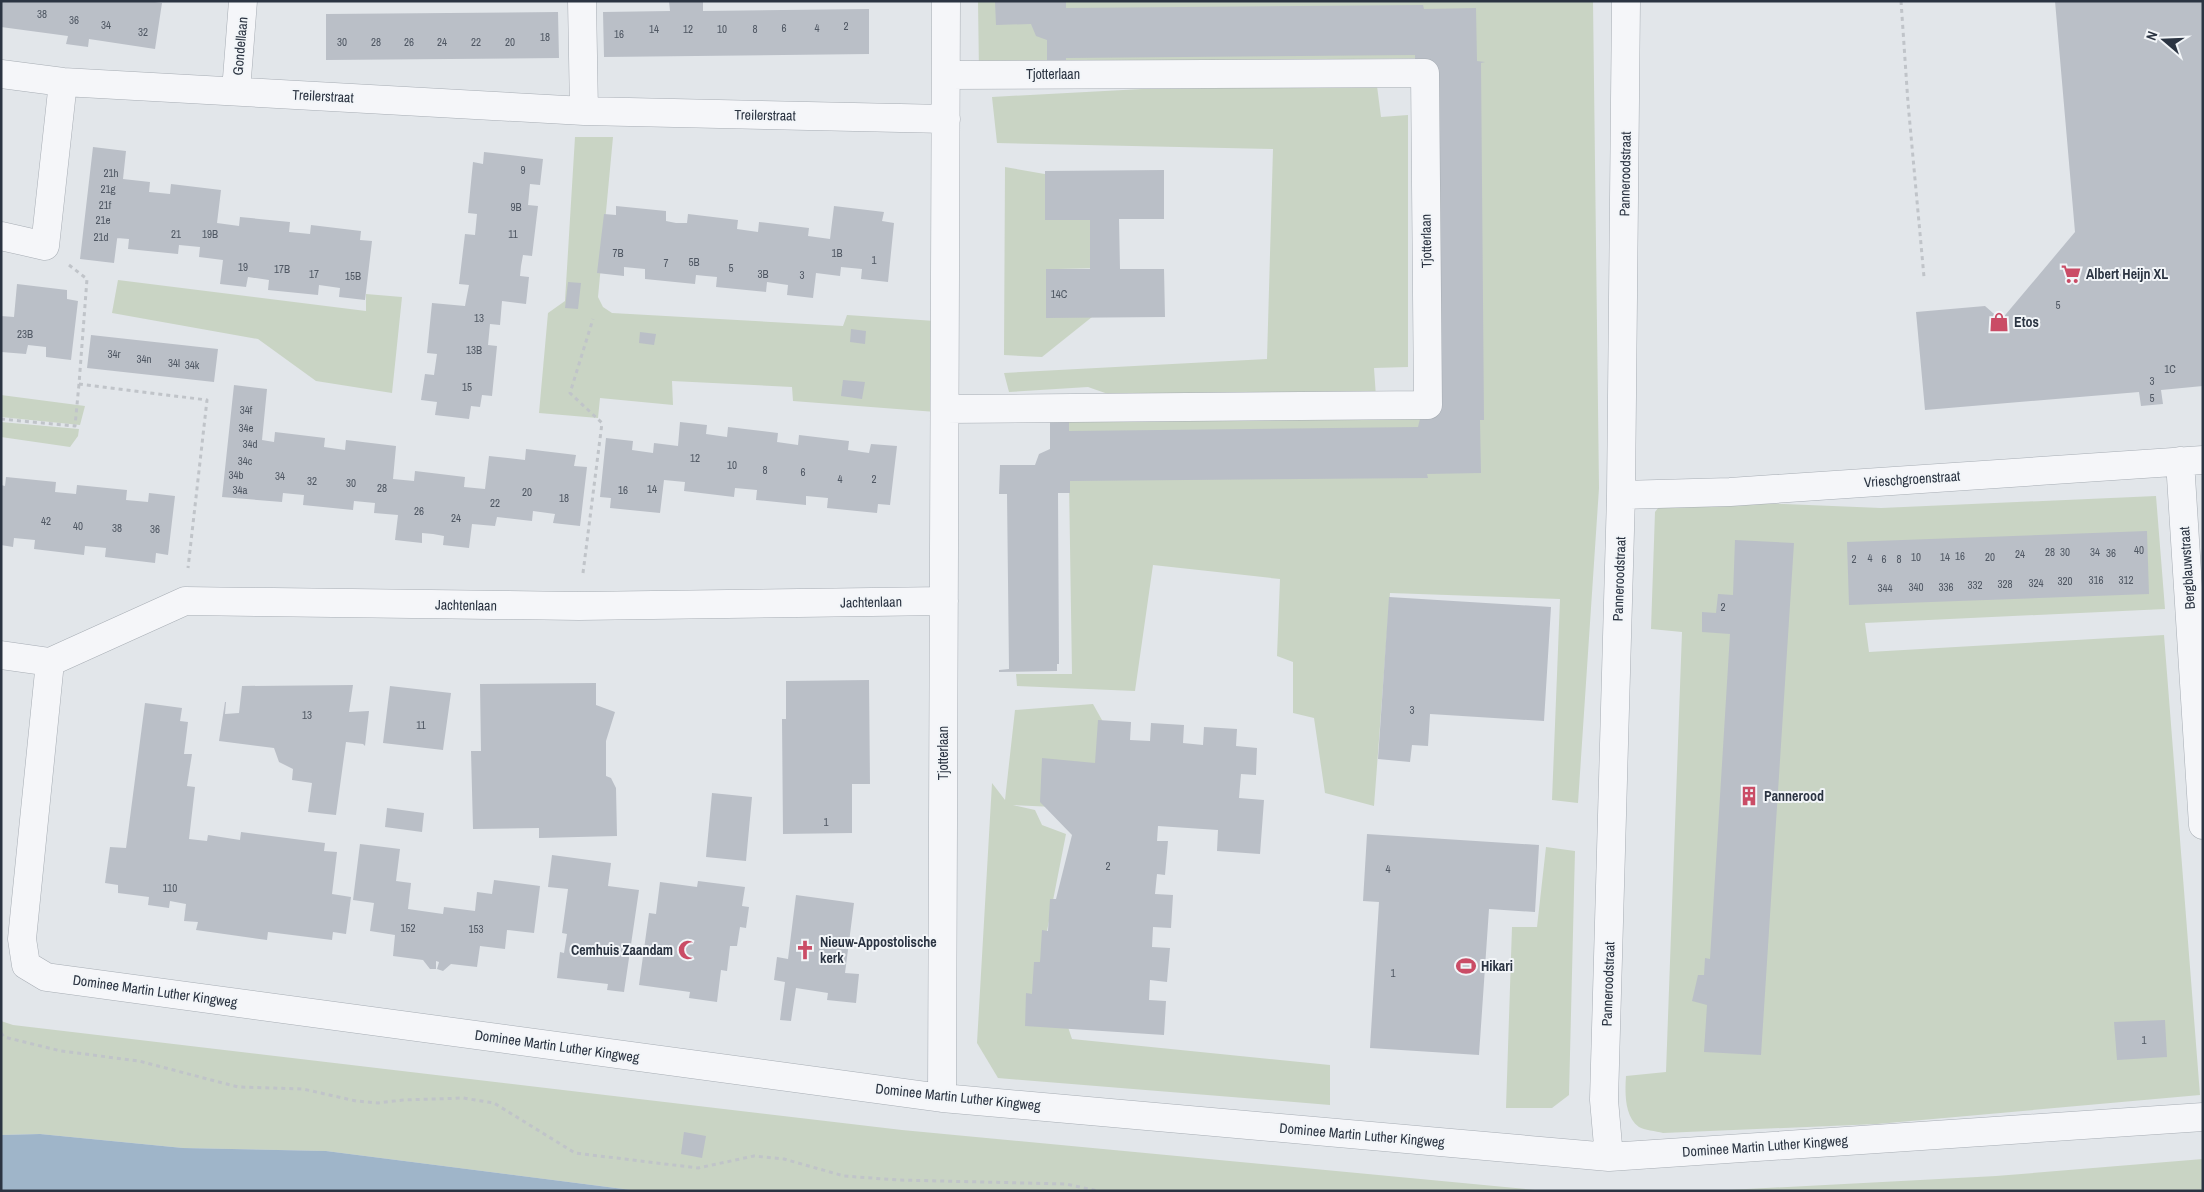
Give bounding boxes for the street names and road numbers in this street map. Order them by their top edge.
street label: Gondellaan [228,16,252,76]
street label: Tjotterlaan [1026,65,1080,83]
street label: Treilerstraat [292,85,354,107]
street label: Treilerstraat [734,105,796,125]
street label: Panneroodstraat [1615,131,1635,217]
street label: Tjotterlaan [1417,214,1435,268]
street label: Vrieschgroenstraat [1863,467,1961,491]
street label: Bergblauwstraat [2175,526,2199,610]
street label: Panneroodstraat [1609,536,1629,622]
street label: Jachtenlaan [840,592,902,612]
street label: Jachtenlaan [435,595,497,615]
street label: Tjotterlaan [934,726,952,780]
street label: Panneroodstraat [1598,941,1618,1027]
street label: Dominee Martin Luther Kingweg [72,971,239,1012]
street label: Dominee Martin Luther Kingweg [474,1026,641,1067]
street label: Dominee Martin Luther Kingweg [875,1079,1042,1115]
street label: Dominee Martin Luther Kingweg [1279,1119,1446,1151]
street label: Dominee Martin Luther Kingweg [1682,1131,1849,1161]

